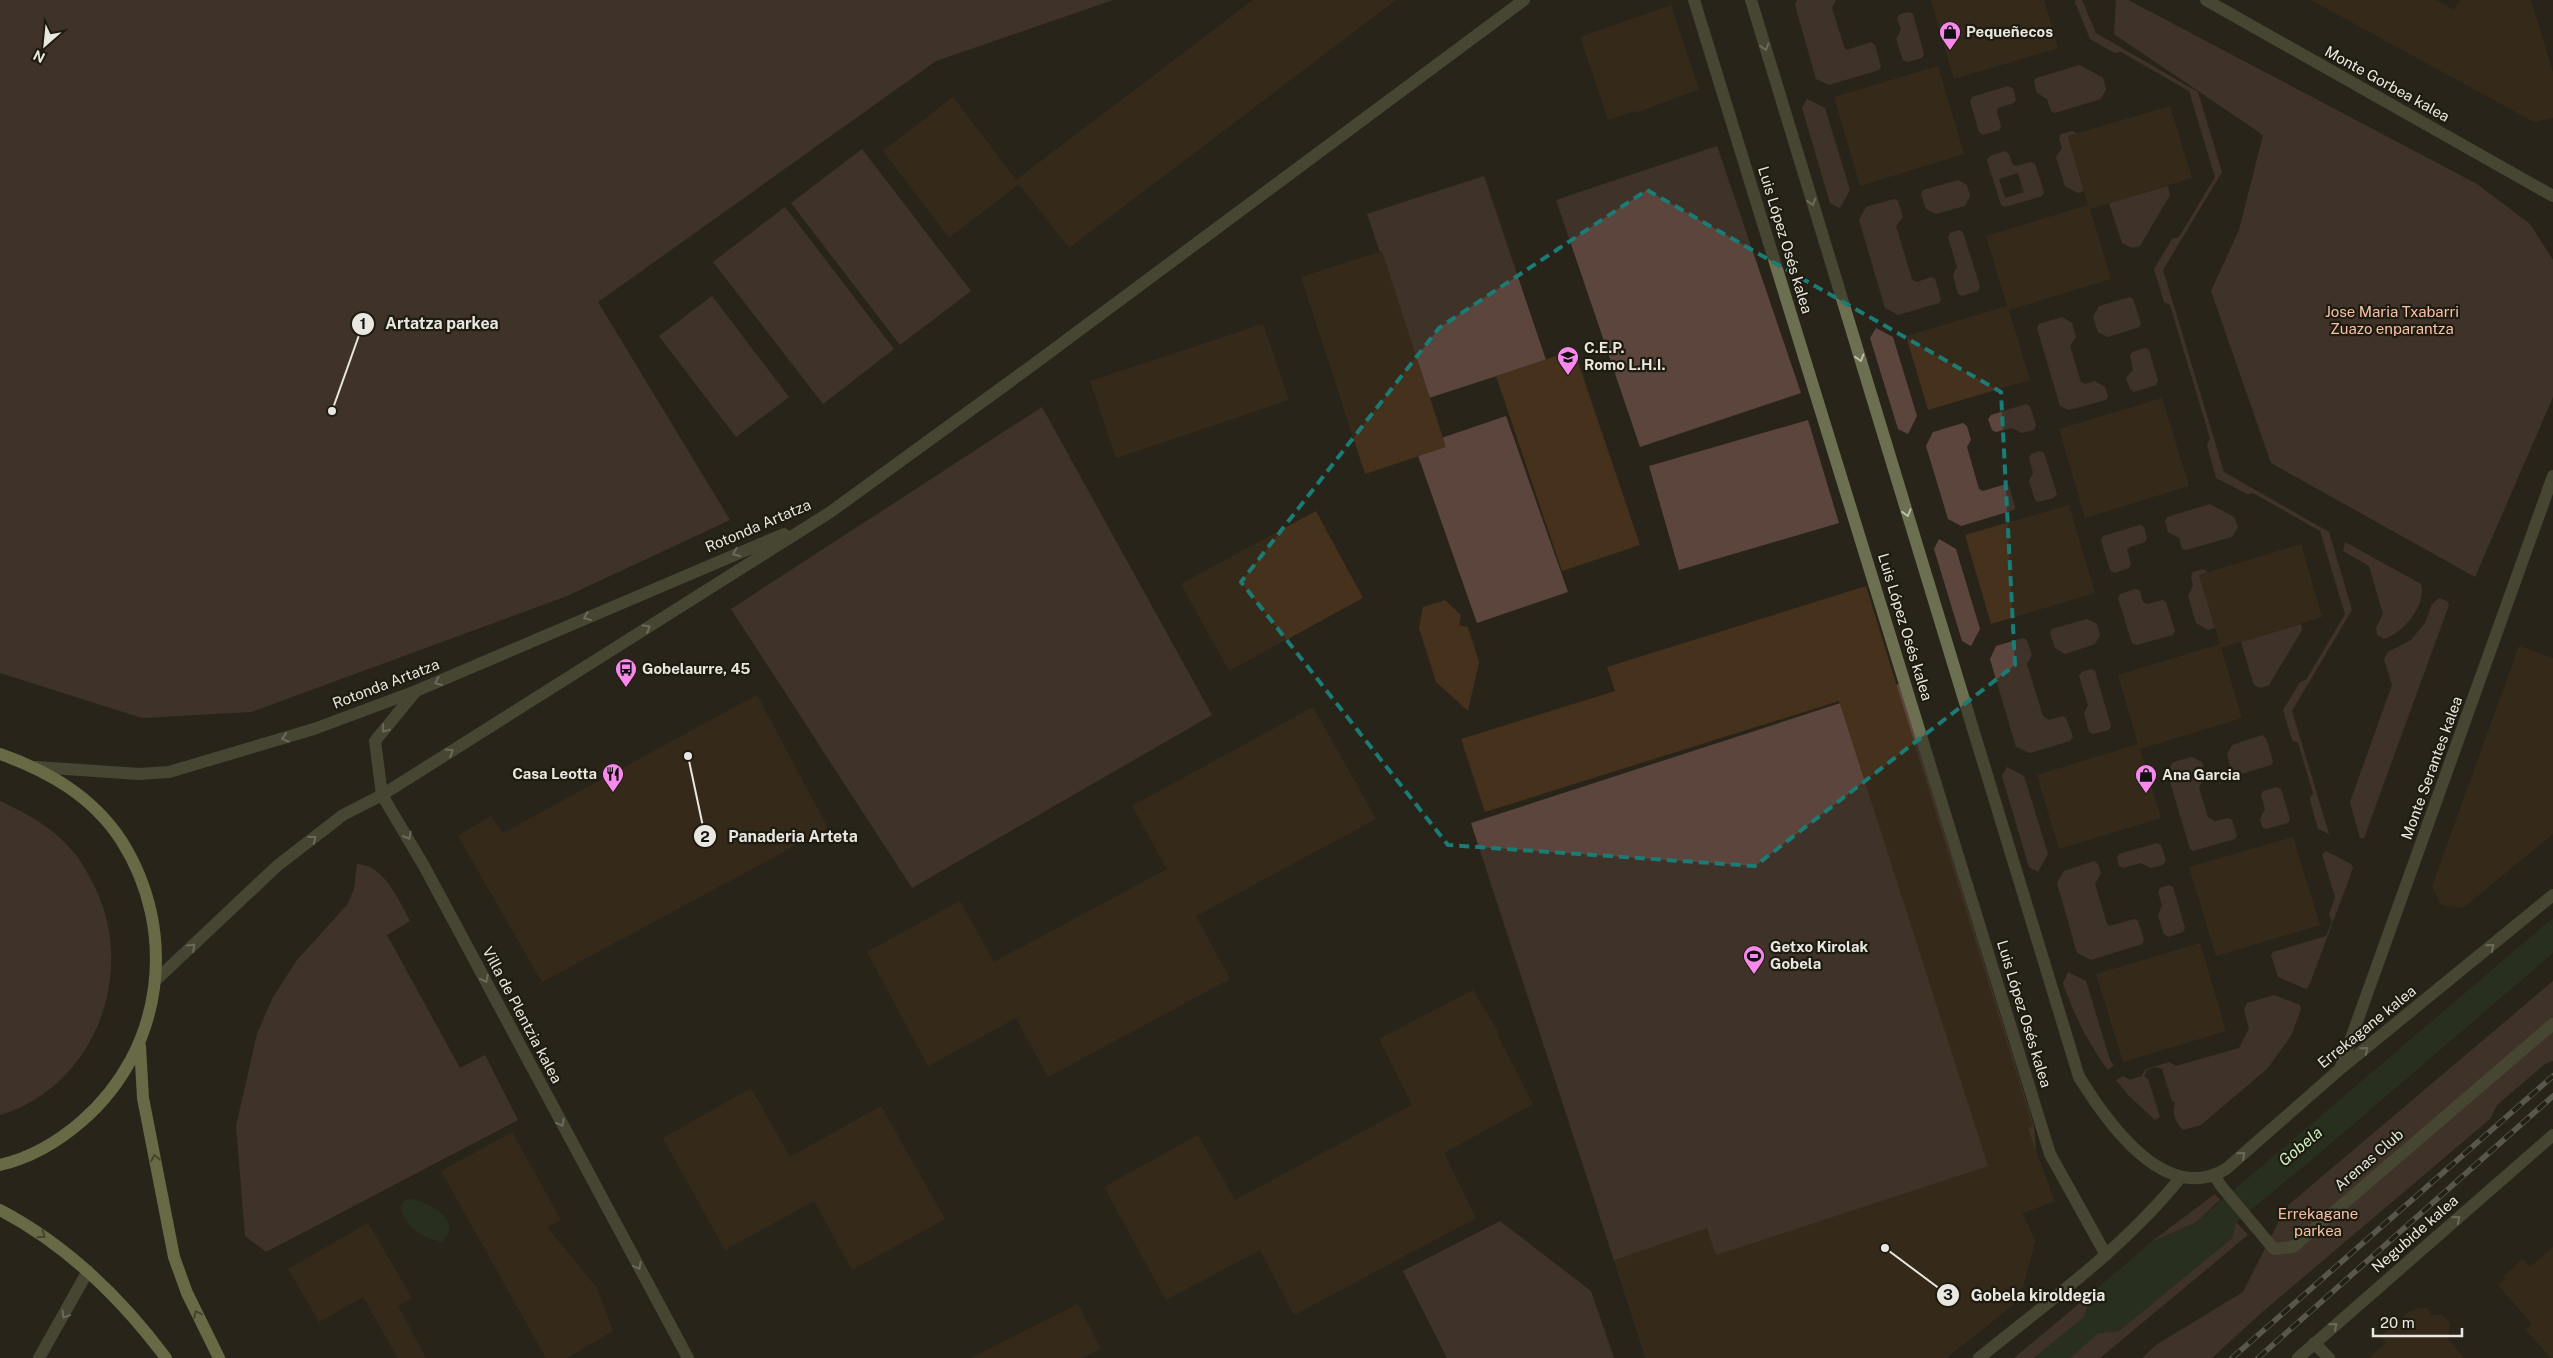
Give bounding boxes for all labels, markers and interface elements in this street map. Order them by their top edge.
north arrow [20,20,70,70]
shop icon: Pequeñecos [1938,20,1962,51]
place label: Pequeñecos [1966,23,2053,40]
one-way arrow [1759,42,1769,50]
street label: Monte Gorbea kalea [2322,42,2452,125]
text: N [31,47,48,66]
street label: Luis López Osés kalea [1755,164,1816,315]
one-way arrow [1807,197,1817,206]
park label: Jose Maria Txabarri Zuazo enparantza [2325,303,2459,337]
callout: Artatza parkea [350,308,509,339]
text: Artatza parkea [385,314,499,333]
text: 1 [360,315,366,332]
place label: C.E.P. Romo L.H.I. [1584,339,1665,373]
school or university icon: C.E.P. Romo L.H.I. [1556,345,1580,376]
one-way arrow [1854,353,1864,361]
street label: Rotonda Artatza [702,496,813,555]
one-way arrow [1901,508,1911,517]
one-way arrow [732,547,741,558]
street label: Luis López Osés kalea [1875,551,1936,702]
one-way arrow [583,611,592,622]
one-way arrow [641,625,650,634]
street label: Rotonda Artatza [330,655,442,712]
bus stop icon: Gobelaurre, 45 [614,657,638,688]
place label: Gobelaurre, 45 [642,660,750,677]
one-way arrow [434,675,443,686]
street label: Monte Serantes kalea [2398,694,2465,842]
one-way arrow [382,723,391,732]
one-way arrow [282,732,290,742]
one-way arrow [445,749,454,758]
restaurant icon: Casa Leotta [601,762,625,793]
shop icon: Ana Garcia [2134,763,2158,794]
place label: Casa Leotta [512,765,597,782]
place label: Ana Garcia [2162,766,2240,783]
callout: Panaderia Arteta [693,821,867,852]
text: Panaderia Arteta [728,827,858,846]
text: 2 [700,828,710,845]
one-way arrow [401,831,411,840]
one-way arrow [307,836,316,844]
place label: Getxo Kirolak Gobela [1770,938,1868,972]
street label: Luis López Osés kalea [1994,938,2055,1089]
one-way arrow [186,944,195,953]
street label: Villa de Plentzia kalea [479,944,566,1086]
sports icon: Getxo Kirolak Gobela [1742,944,1766,975]
one-way arrow [2485,944,2494,952]
one-way arrow [479,974,489,983]
street label: Errekagane kalea [2314,982,2419,1071]
one-way arrow [2359,1047,2368,1055]
one-way arrow [555,1117,565,1126]
water label: Gobela [2275,1123,2326,1170]
street label: Arenas Club [2331,1125,2406,1194]
one-way arrow [2236,1153,2245,1161]
one-way arrow [150,1154,161,1163]
street label: Negubide kalea [2368,1192,2461,1276]
park label: Errekagane parkea [2278,1205,2358,1239]
one-way arrow [2451,1216,2460,1225]
one-way arrow [36,1229,45,1238]
one-way arrow [632,1261,642,1270]
callout: Gobela kiroldegia [1935,1280,2115,1311]
text: 3 [1943,1286,1953,1303]
text: Gobela kiroldegia [1971,1286,2105,1305]
scale bar [2373,1306,2462,1338]
one-way arrow [61,1309,71,1318]
one-way arrow [193,1311,203,1320]
text: 20 m [2380,1314,2415,1331]
one-way arrow [2329,1322,2338,1331]

